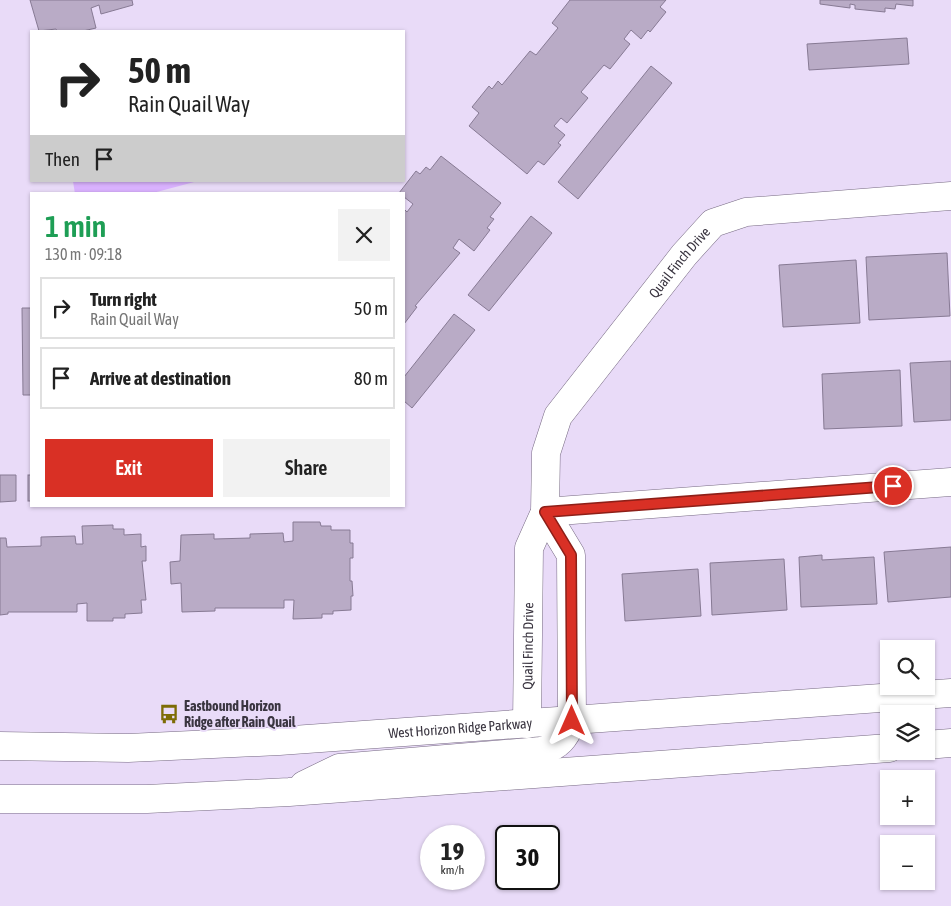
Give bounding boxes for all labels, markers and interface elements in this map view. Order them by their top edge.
icon: right [45,50,110,115]
text: 50 m [128,50,191,90]
text: Rain Quail Way [128,91,250,117]
icon: arrive [90,145,118,173]
text: Then [45,148,80,170]
text: 1 min [45,209,106,243]
button: close [338,209,390,261]
street label: Quail Finch Drive [645,224,713,301]
text: 130 m · 09:18 [45,245,122,263]
text: Turn right [90,288,157,310]
icon: right [47,294,75,322]
text: 50 m [354,297,388,319]
text: Rain Quail Way [90,310,179,328]
icon: arrive [47,364,75,392]
text: Arrive at destination [90,367,231,389]
text: 80 m [354,367,388,389]
button: Exit [45,439,213,497]
button: Share [223,439,390,497]
pin [872,465,914,507]
icon: arrive [879,472,907,500]
street label: Quail Finch Drive [519,602,536,690]
map controls [880,640,935,890]
button: search [880,640,935,695]
position arrow [545,694,597,746]
place label: Eastbound Horizon Ridge after Rain Quail [184,698,296,730]
bus stop icon: Eastbound Horizon Ridge after Rain Quail [158,703,180,725]
button: layers [880,705,935,760]
street label: West Horizon Ridge Parkway [388,715,533,741]
button: + [880,770,935,825]
speed limit sign: 30 [495,825,560,890]
button: − [880,835,935,890]
text: 19 [441,837,464,865]
text: km/h [441,863,464,877]

